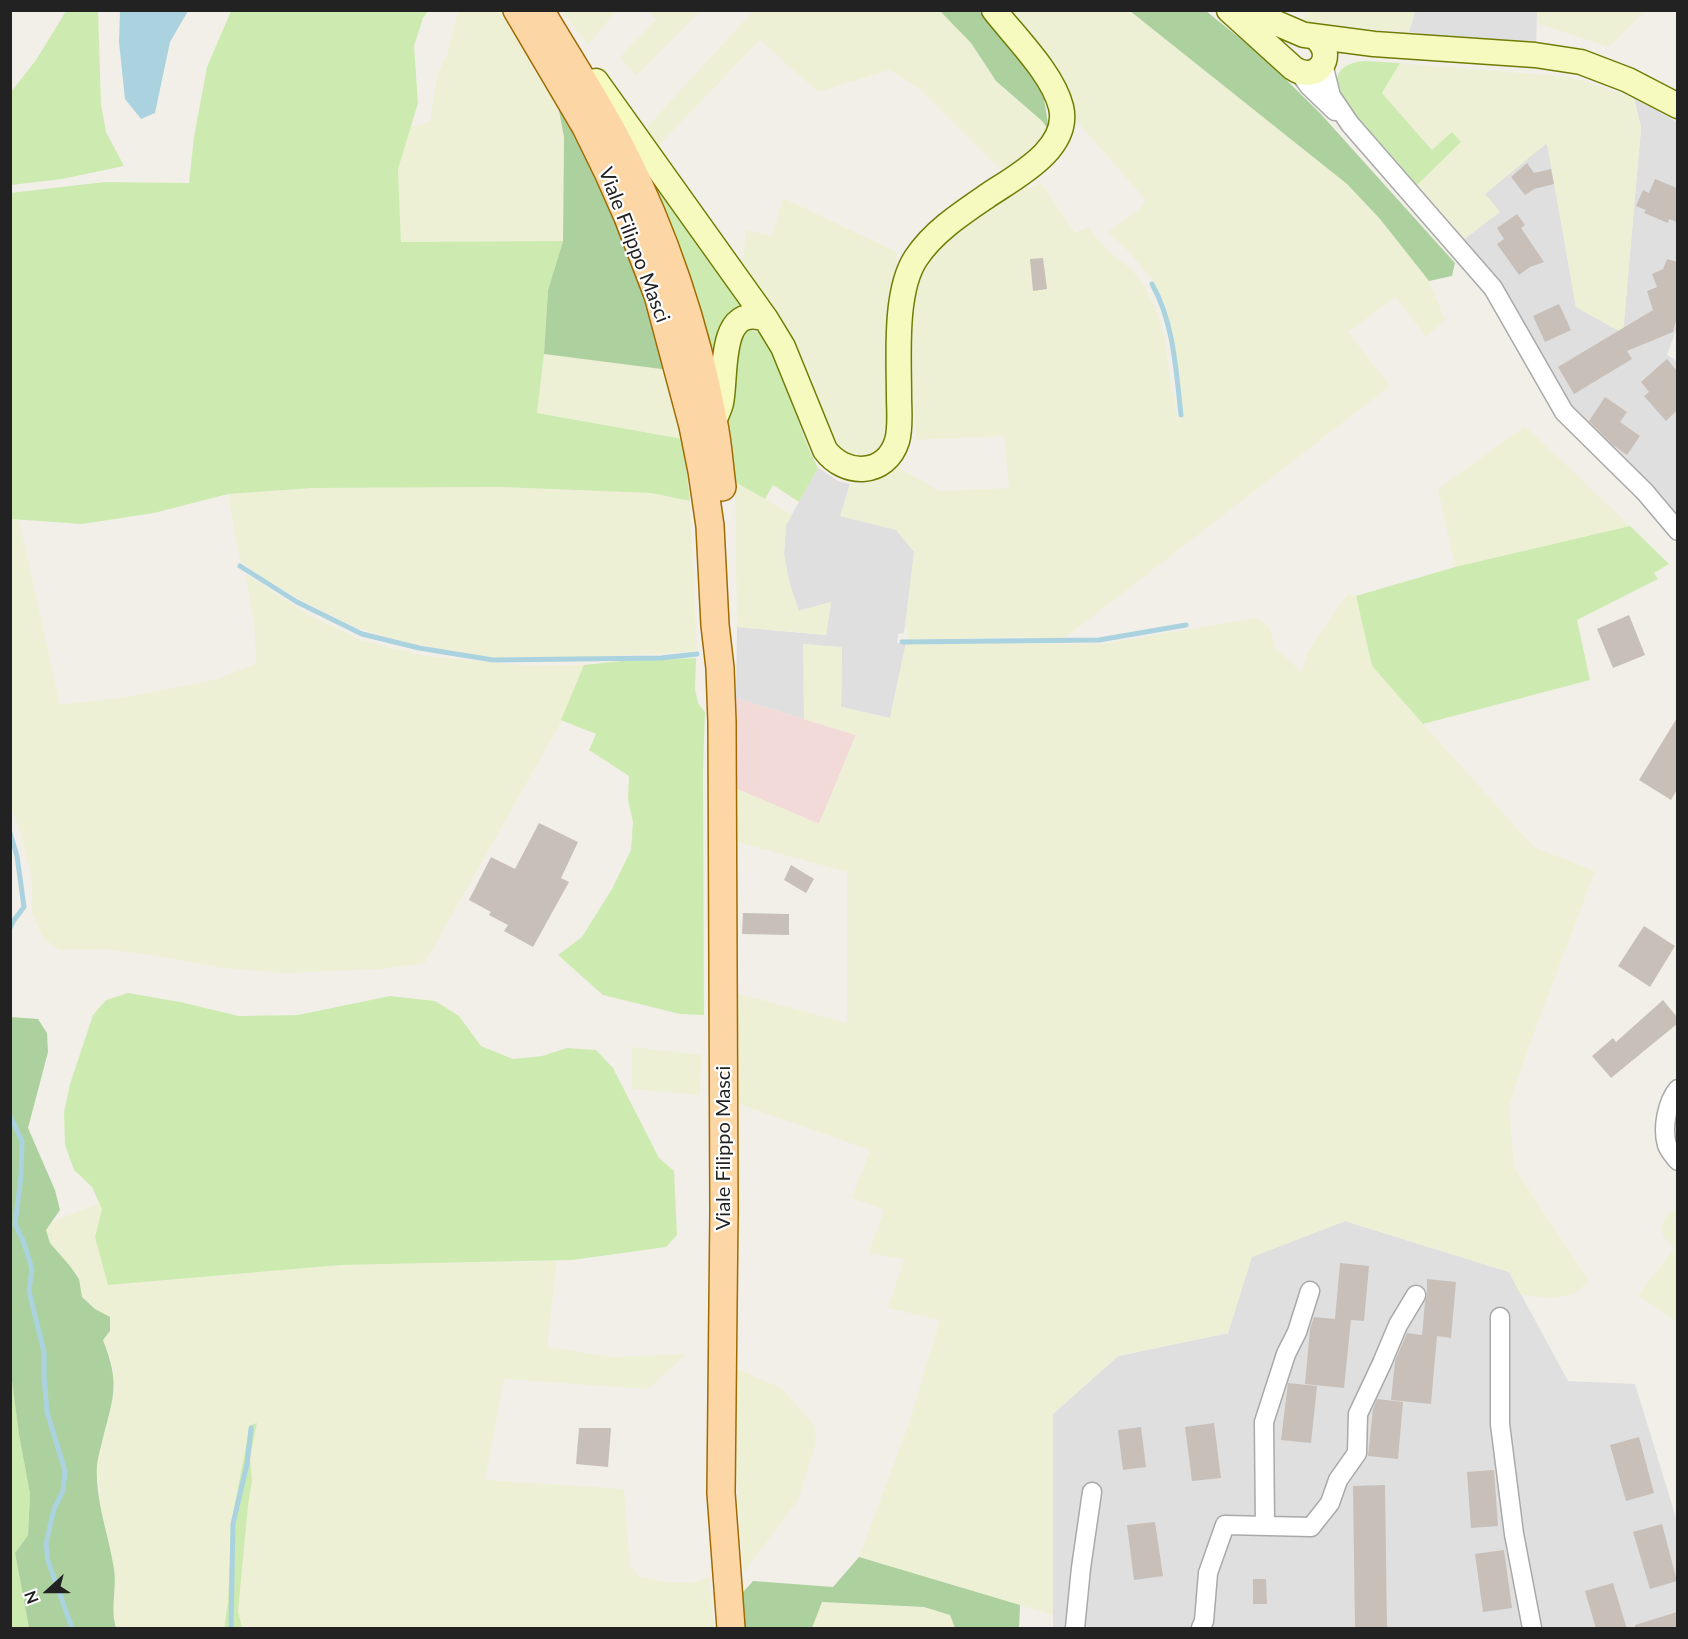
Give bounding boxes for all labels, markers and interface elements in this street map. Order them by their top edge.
street label: Viale Filippo Masci [593,164,675,326]
street label: Viale Filippo Masci [712,1066,736,1230]
north arrow [18,1561,78,1621]
text: N [20,1588,42,1607]

